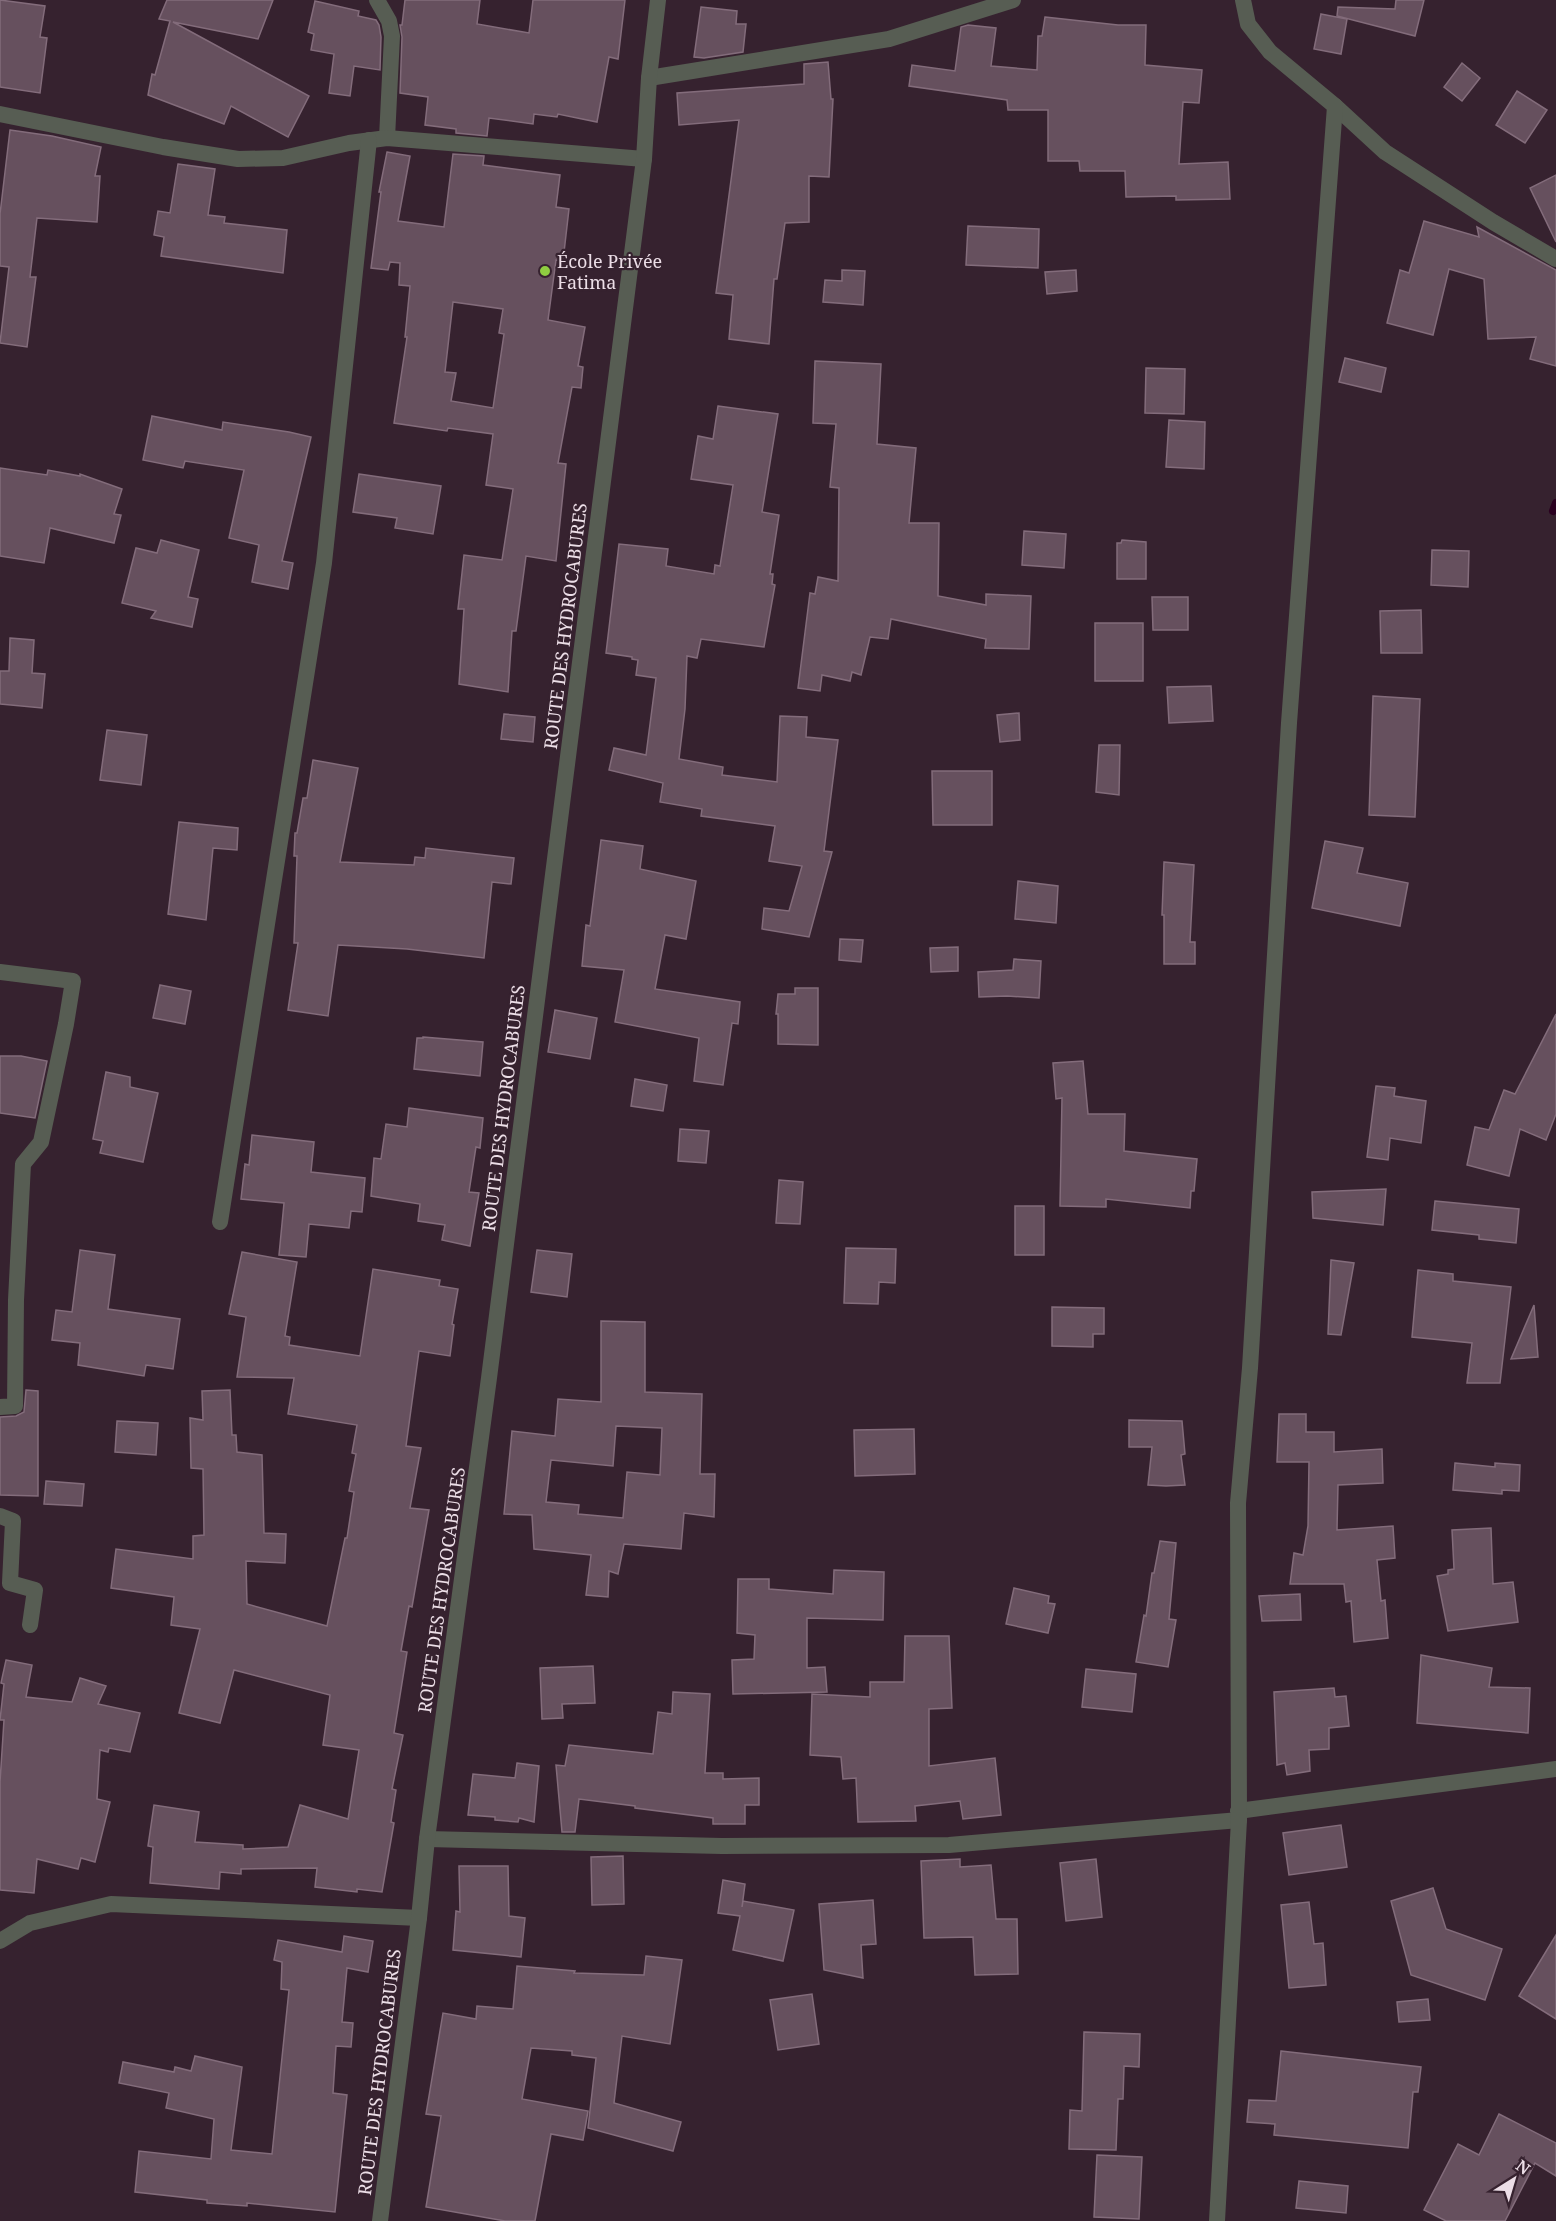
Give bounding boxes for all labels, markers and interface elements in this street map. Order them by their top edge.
place label: École Privée Fatima [557,249,662,294]
marker: École Privée Fatima [538,264,552,278]
street label: ROUTE DES HYDROCABURES [538,501,592,751]
street label: ROUTE DES HYDROCABURES [476,983,530,1233]
street label: ROUTE DES HYDROCABURES [412,1466,470,1714]
street label: ROUTE DES HYDROCABURES [352,1947,406,2197]
north arrow [1484,2149,1544,2209]
text: N [1511,2154,1535,2180]

